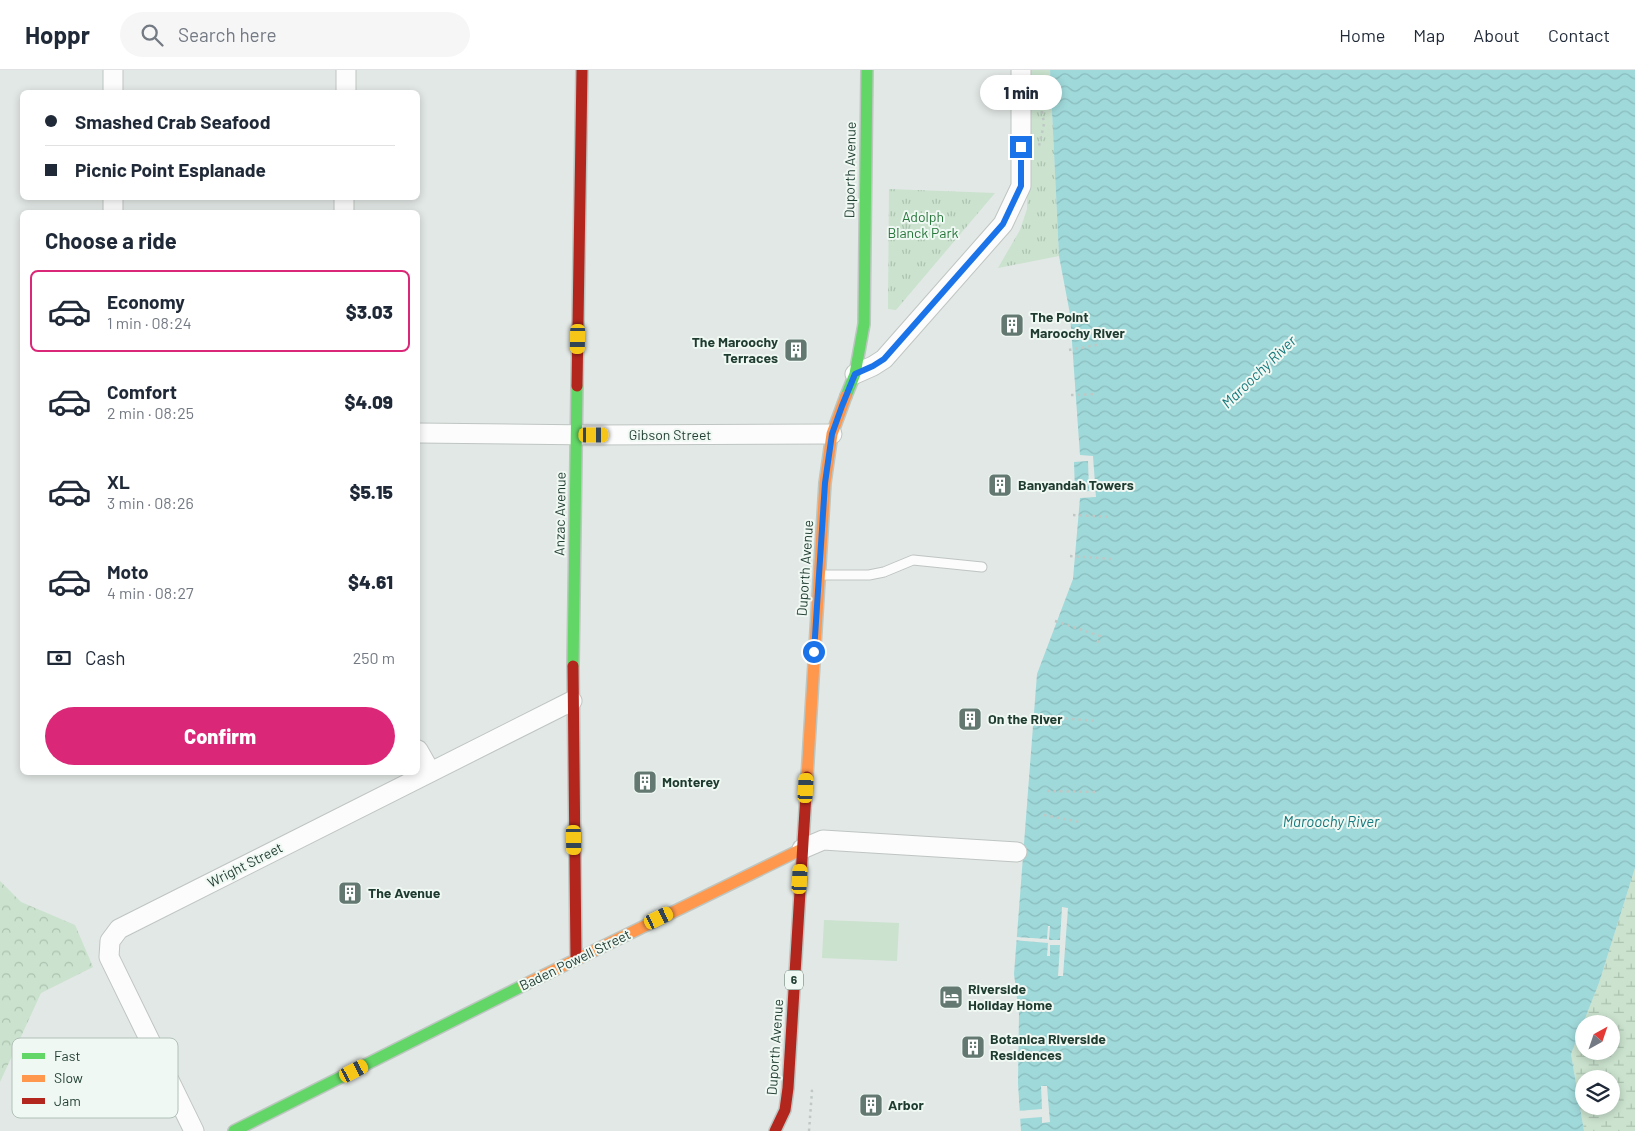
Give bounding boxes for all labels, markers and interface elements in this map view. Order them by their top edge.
search box [120,12,470,57]
text: Hoppr [25,20,90,49]
icon: search [138,21,166,49]
text: Search here [178,23,277,46]
text: Home [1339,24,1385,46]
text: Map [1413,24,1445,46]
text: About [1473,24,1520,46]
text: Contact [1548,24,1610,46]
callout: 1 min [980,75,1062,110]
text: 1 min [1003,83,1039,102]
text: Smashed Crab Seafood [75,110,270,133]
street label: Duporth Avenue [840,122,859,218]
route end [1010,136,1032,158]
text: Picnic Point Esplanade [75,158,266,181]
park label: Adolph Blanck Park [887,208,959,241]
text: Choose a ride [45,227,177,253]
icon: car [47,289,92,334]
text: Economy [107,290,185,313]
text: $3.03 [346,300,393,323]
place label: The Point Maroochy River [1030,308,1126,341]
building icon: The Point Maroochy River [999,312,1025,338]
text: 1 min · 08:24 [107,313,192,332]
car [570,324,585,354]
water label: Maroochy River [1217,331,1300,411]
place label: The Maroochy Terraces [692,333,778,366]
building icon: The Maroochy Terraces [783,337,809,363]
icon: car [47,379,92,424]
text: Comfort [107,380,177,403]
text: $4.09 [345,390,393,413]
text: 2 min · 08:25 [107,403,194,422]
street label: Gibson Street [629,426,711,443]
car [579,428,609,443]
icon: car [47,469,92,514]
text: XL [107,470,130,493]
street label: Anzac Avenue [550,472,569,556]
building icon: Banyandah Towers [987,472,1013,498]
place label: Banyandah Towers [1018,476,1134,493]
text: $5.15 [349,480,393,503]
text: 3 min · 08:26 [107,493,194,512]
street label: Duporth Avenue [793,519,816,617]
icon: car [47,559,92,604]
text: Moto [107,560,149,583]
text: $4.61 [348,570,393,593]
text: 4 min · 08:27 [107,583,194,602]
route start [803,641,825,663]
icon: cash [45,644,73,672]
text: Cash [85,646,126,669]
text: 250 m [353,648,395,667]
building icon: On the River [957,706,983,732]
button: Confirm [45,707,395,765]
place label: On the River [988,710,1063,727]
building icon: Monterey [632,769,658,795]
place label: Monterey [662,773,720,790]
car [797,773,814,803]
water label: Maroochy River [1283,812,1380,830]
car [566,825,581,855]
street label: Wright Street [204,838,285,891]
car [791,864,808,894]
building icon: The Avenue [337,880,363,906]
place label: The Avenue [368,884,441,901]
car [642,905,675,931]
street label: Baden Powell Street [516,925,633,994]
road number: 6 [785,970,803,990]
place label: Riverside Holiday Home [968,980,1053,1013]
hotel icon: Riverside Holiday Home [938,984,964,1010]
street label: Duporth Avenue [763,998,786,1096]
north arrow [1575,1015,1620,1060]
map controls [1575,1015,1620,1115]
place label: Botanica Riverside Residences [990,1030,1106,1063]
building icon: Botanica Riverside Residences [960,1034,986,1060]
legend [12,1038,178,1118]
text: Fast [54,1047,80,1064]
car [337,1058,370,1084]
text: Slow [54,1069,83,1086]
button: layers [1575,1070,1620,1115]
text: Jam [54,1092,81,1109]
building icon: Arbor [858,1092,884,1118]
place label: Arbor [888,1096,924,1113]

